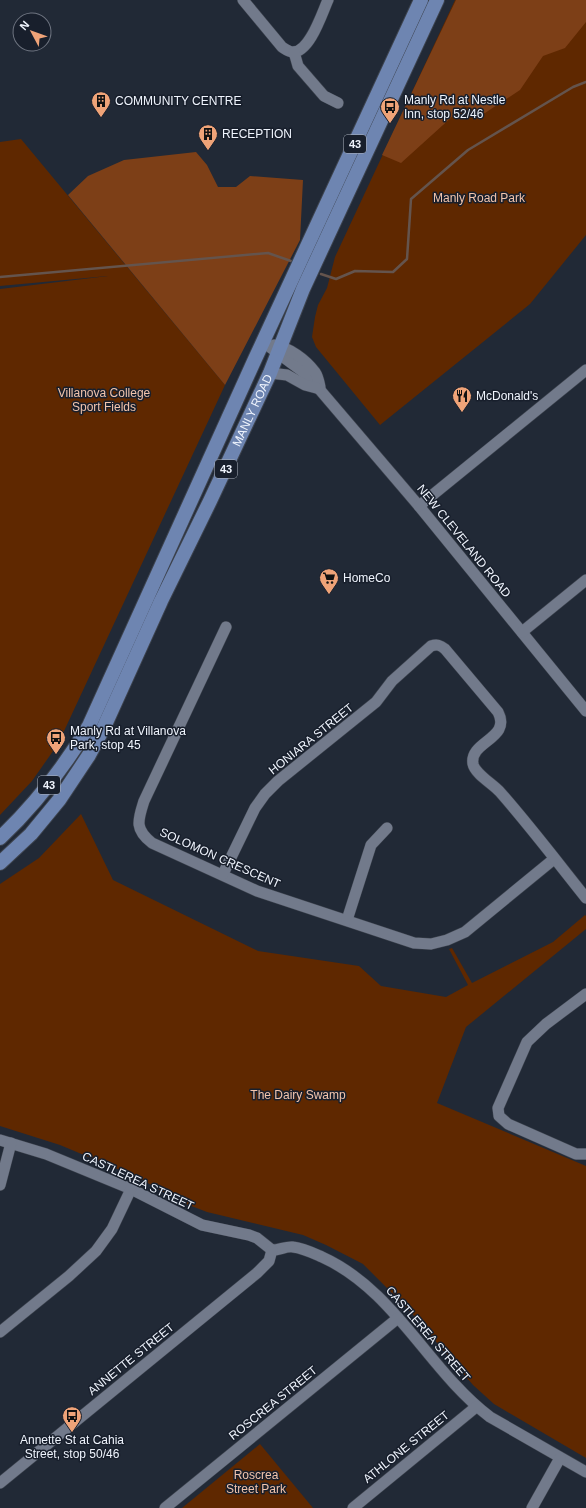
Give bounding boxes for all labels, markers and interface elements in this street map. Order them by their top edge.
north arrow [12,12,52,52]
text: N [17,18,32,32]
building icon: COMMUNITY CENTRE [90,90,112,118]
place label: Manly Rd at Nestle Inn, stop 52/46 [404,93,506,121]
place label: COMMUNITY CENTRE [115,94,241,108]
bus stop icon: Manly Rd at Nestle Inn, stop 52/46 [379,96,401,124]
building icon: RECEPTION [197,123,219,151]
place label: RECEPTION [222,127,292,141]
road number: 43 [344,135,366,153]
park label: Manly Road Park [433,191,526,205]
street label: MANLY ROAD [229,372,276,449]
restaurant icon: McDonald's [451,385,473,413]
park label: Villanova College Sport Fields [58,386,151,414]
place label: McDonald's [476,389,538,403]
road number: 43 [215,460,237,478]
street label: NEW CLEVELAND ROAD [414,482,514,600]
supermarket icon: HomeCo [318,567,340,595]
place label: HomeCo [343,571,391,585]
street label: HONIARA STREET [266,700,357,777]
place label: Manly Rd at Villanova Park, stop 45 [70,724,186,752]
bus stop icon: Manly Rd at Villanova Park, stop 45 [45,727,67,755]
road number: 43 [38,776,60,794]
street label: SOLOMON CRESCENT [157,825,283,891]
park label: The Dairy Swamp [250,1088,346,1102]
street label: CASTLEREA STREET [80,1149,197,1213]
street label: CASTLEREA STREET [383,1284,474,1385]
street label: ANNETTE STREET [85,1320,177,1398]
street label: ROSCREA STREET [226,1363,320,1443]
bus stop icon: Annette St at Cahia Street, stop 50/46 [61,1405,83,1433]
street label: ATHLONE STREET [360,1408,452,1486]
place label: Annette St at Cahia Street, stop 50/46 [20,1433,124,1461]
park label: Roscrea Street Park [226,1468,287,1496]

